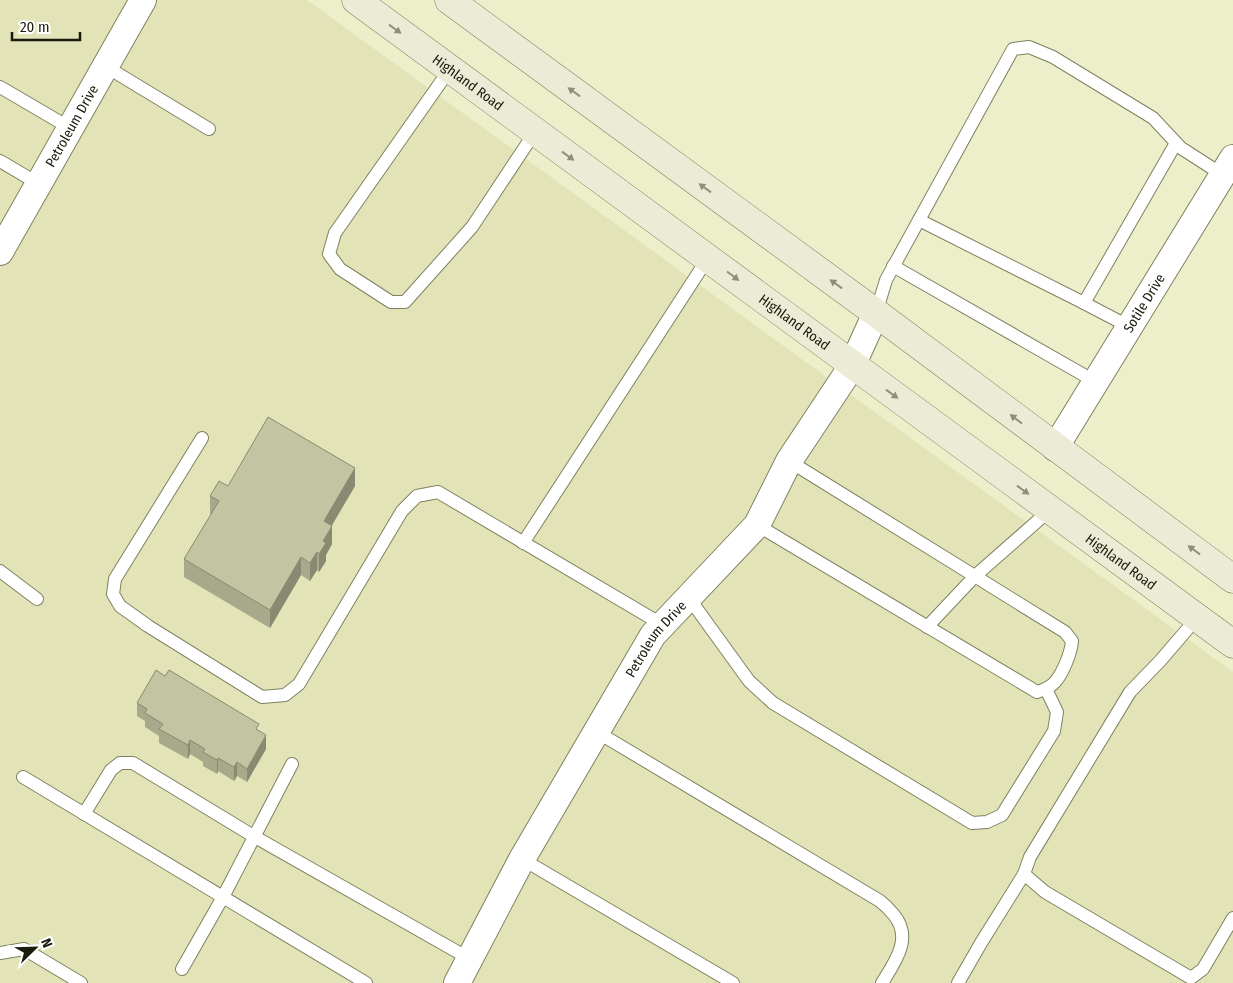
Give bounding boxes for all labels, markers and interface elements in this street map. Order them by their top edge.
scale bar [12,10,80,42]
text: 20 m [20,18,50,36]
one-way arrow [388,24,402,34]
street label: Highland Road [429,51,507,114]
street label: Petroleum Drive [41,82,102,170]
one-way arrow [567,87,581,97]
one-way arrow [562,151,575,161]
one-way arrow [698,183,712,193]
street label: Sotile Drive [1119,270,1168,336]
one-way arrow [726,271,740,281]
one-way arrow [829,279,843,289]
street label: Highland Road [756,290,833,354]
one-way arrow [885,389,899,399]
one-way arrow [1010,413,1023,424]
one-way arrow [1016,485,1030,495]
street label: Highland Road [1082,530,1160,593]
one-way arrow [1187,545,1201,555]
street label: Petroleum Drive [622,597,690,680]
north arrow [10,923,60,973]
text: N [37,936,56,950]

